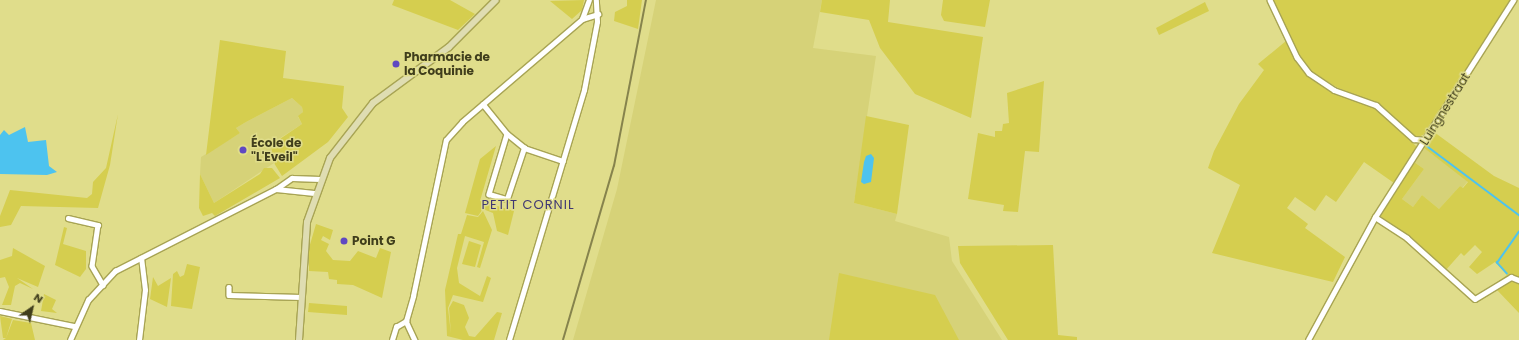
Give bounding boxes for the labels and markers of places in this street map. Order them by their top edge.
place label: Pharmacie de la Coquinie [404,50,490,78]
marker: Pharmacie de la Coquinie [391,59,401,69]
place label: École de "L'Eveil" [251,136,301,164]
marker: École de "L'Eveil" [238,145,248,155]
place label: Point G [352,234,395,248]
marker: Point G [339,236,349,246]

